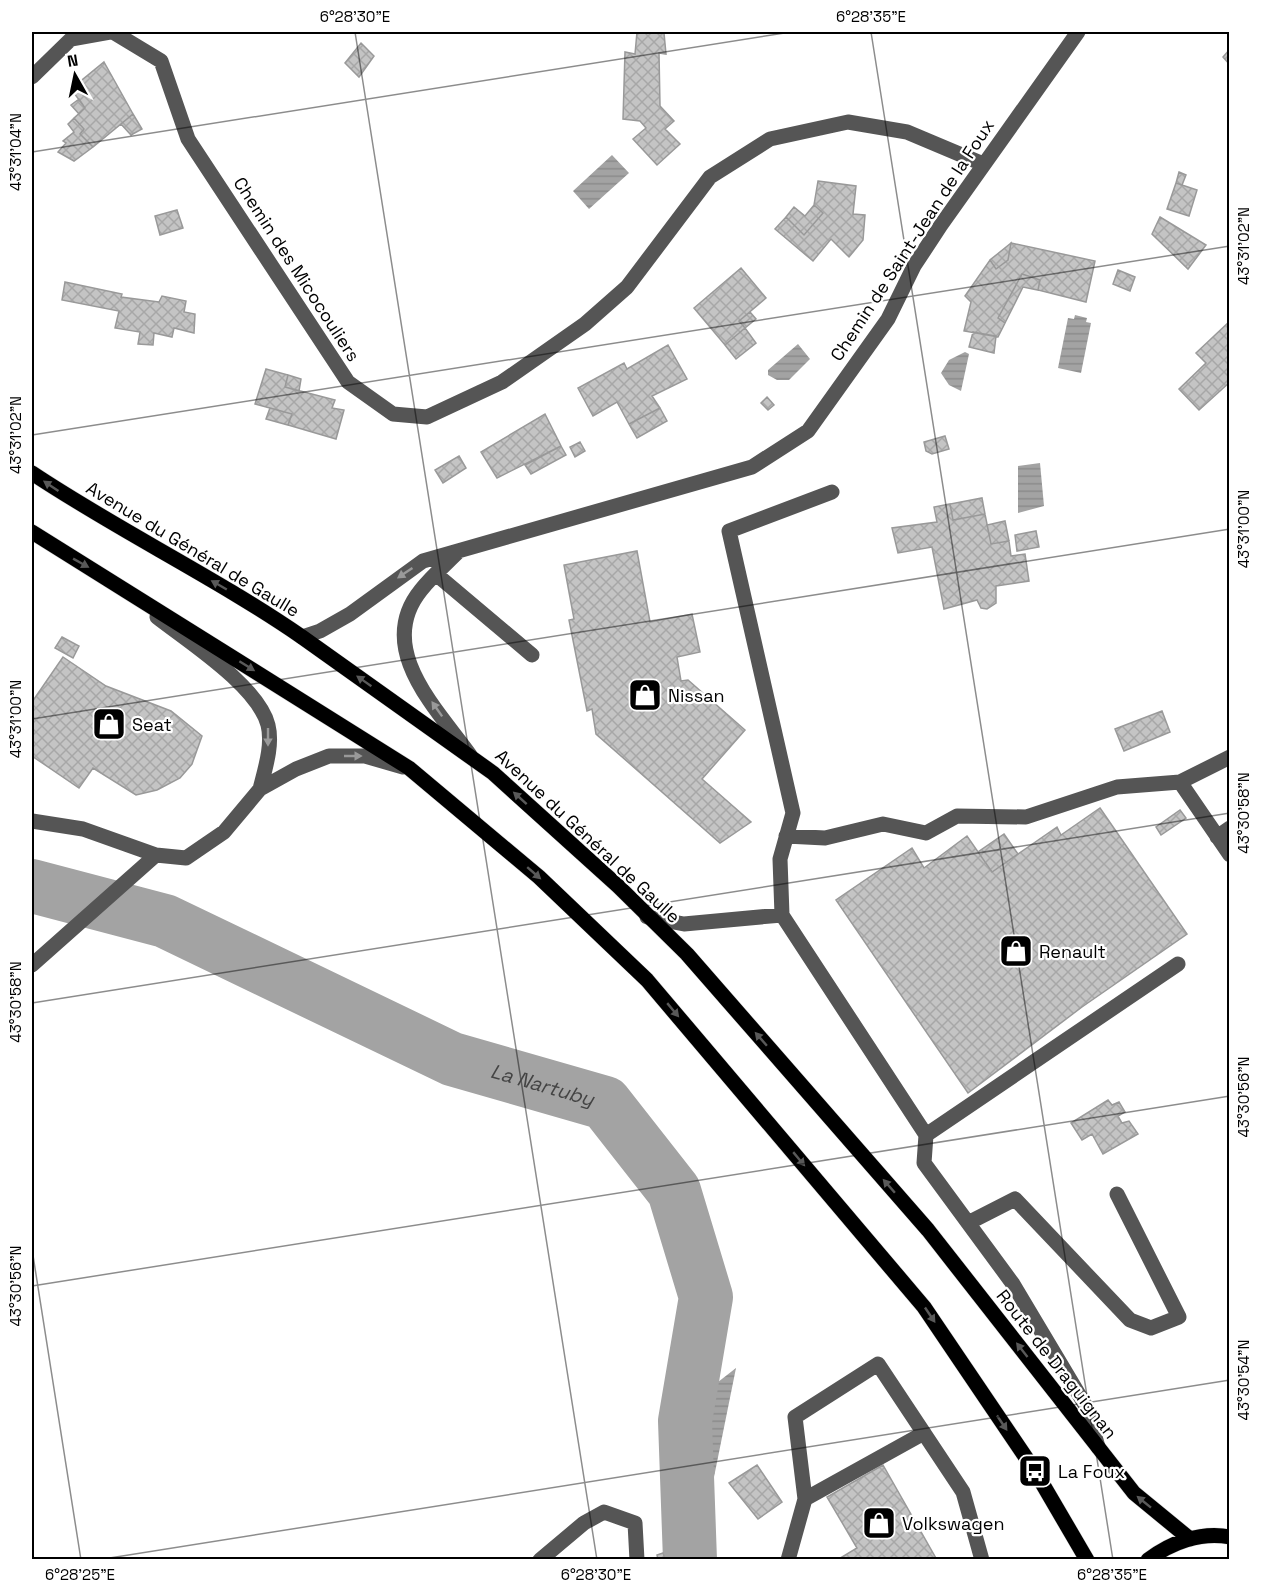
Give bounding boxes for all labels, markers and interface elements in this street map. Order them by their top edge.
text: 6°28'30"E [320,7,390,26]
text: 6°28'35"E [836,7,906,26]
north arrow [45,45,105,105]
text: N [66,49,80,72]
text: 43°31'04"N [6,113,25,191]
street label: Chemin de Saint-Jean de la Foux [825,115,999,365]
street label: Chemin des Micocouliers [229,172,365,366]
text: 43°31'02"N [1234,207,1253,285]
text: 43°31'02"N [6,396,25,474]
street label: Avenue du Général de Gaulle [82,476,304,622]
one-way arrow [43,481,60,492]
text: 43°31'00"N [1234,490,1253,568]
one-way arrow [73,558,90,568]
one-way arrow [398,567,414,579]
one-way arrow [211,580,227,591]
one-way arrow [239,660,255,671]
one-way arrow [356,676,372,687]
shop icon: Nissan [627,677,663,713]
text: 43°31'00"N [6,680,25,758]
place label: Nissan [668,684,725,707]
one-way arrow [431,701,443,717]
shop icon: Seat [91,706,127,742]
place label: Seat [132,713,172,736]
one-way arrow [263,727,273,746]
street label: Avenue du Général de Gaulle [491,744,685,928]
one-way arrow [344,751,363,761]
text: 43°30'58"N [1234,772,1253,854]
one-way arrow [513,792,528,805]
one-way arrow [526,866,541,879]
shop icon: Renault [998,933,1034,969]
place label: Renault [1039,940,1106,963]
text: 43°30'58"N [6,961,25,1043]
one-way arrow [666,1002,679,1018]
one-way arrow [755,1032,768,1047]
text: 43°30'56"N [1234,1056,1253,1138]
water label: La Nartuby [488,1058,599,1113]
one-way arrow [792,1151,805,1166]
one-way arrow [883,1178,896,1194]
text: 43°30'56"N [6,1245,25,1327]
street label: Route de Draguignan [992,1285,1122,1443]
one-way arrow [924,1306,936,1322]
text: 43°30'54"N [1234,1340,1253,1420]
one-way arrow [1016,1343,1028,1358]
one-way arrow [996,1414,1008,1430]
bus stop icon: La Foux [1017,1453,1053,1489]
place label: La Foux [1058,1460,1125,1483]
one-way arrow [1136,1495,1152,1508]
shop icon: Volkswagen [861,1505,897,1541]
place label: Volkswagen [902,1512,1004,1535]
text: 6°28'25"E [45,1565,115,1584]
text: 6°28'30"E [561,1565,631,1584]
text: 6°28'35"E [1077,1565,1147,1584]

